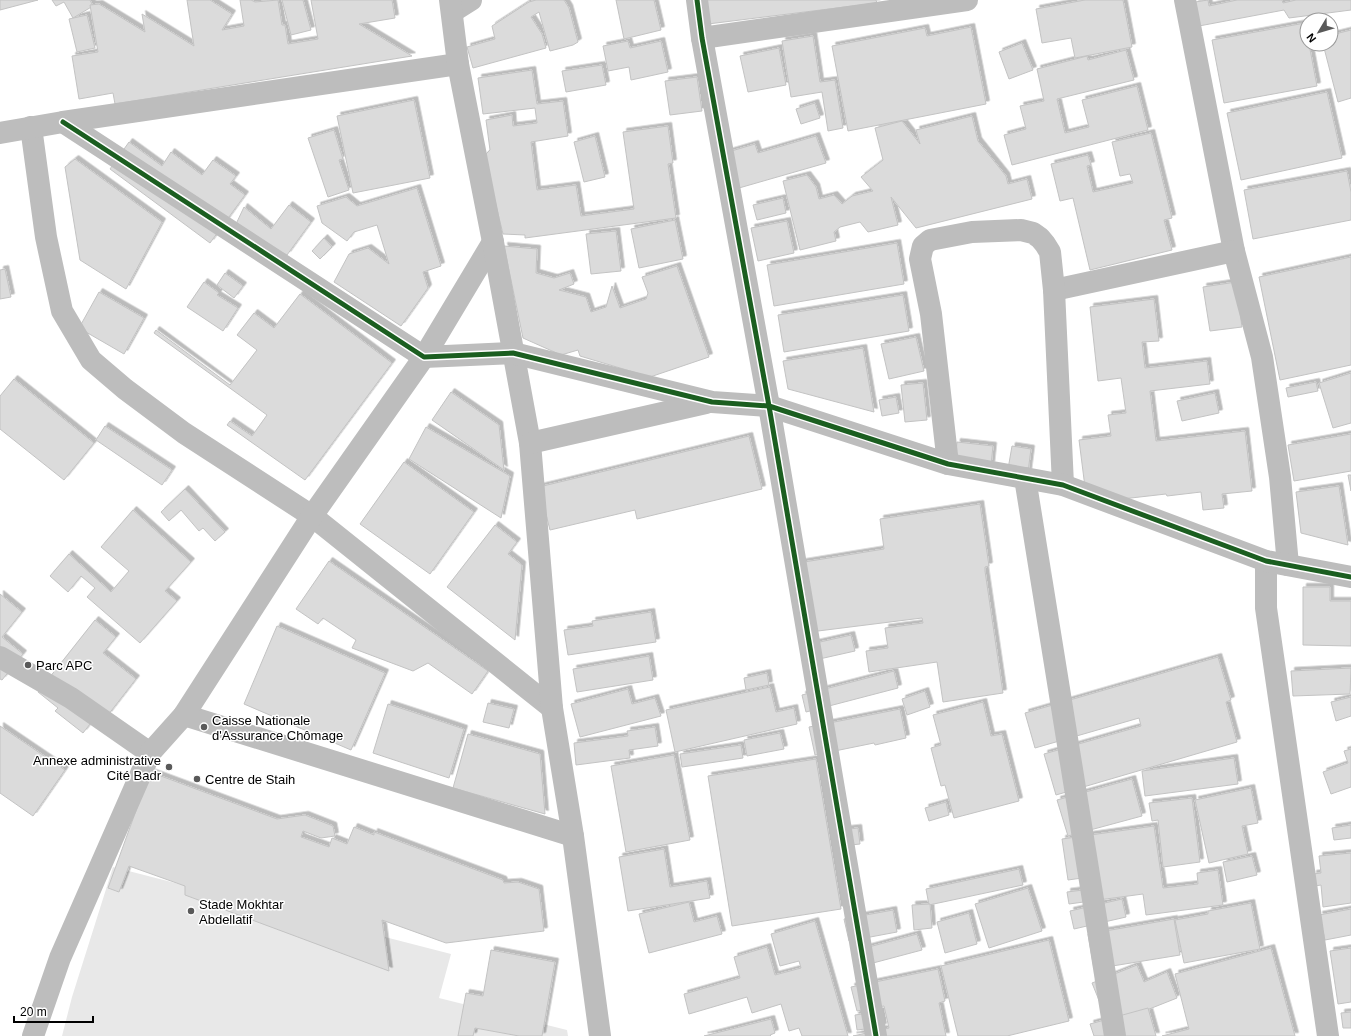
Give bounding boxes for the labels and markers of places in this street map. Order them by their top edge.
place label: Parc APC [36,658,92,673]
marker: Parc APC [23,660,33,670]
place label: Caisse Nationale d'Assurance Chômage [212,713,343,743]
marker: Caisse Nationale d'Assurance Chômage [199,722,209,732]
place label: Annexe administrative Cité Badr [33,753,162,783]
marker: Annexe administrative Cité Badr [164,762,174,772]
place label: Centre de Staih [205,772,295,787]
marker: Centre de Staih [192,774,202,784]
place label: Stade Mokhtar Abdellatif [199,897,284,927]
marker: Stade Mokhtar Abdellatif [186,906,196,916]

